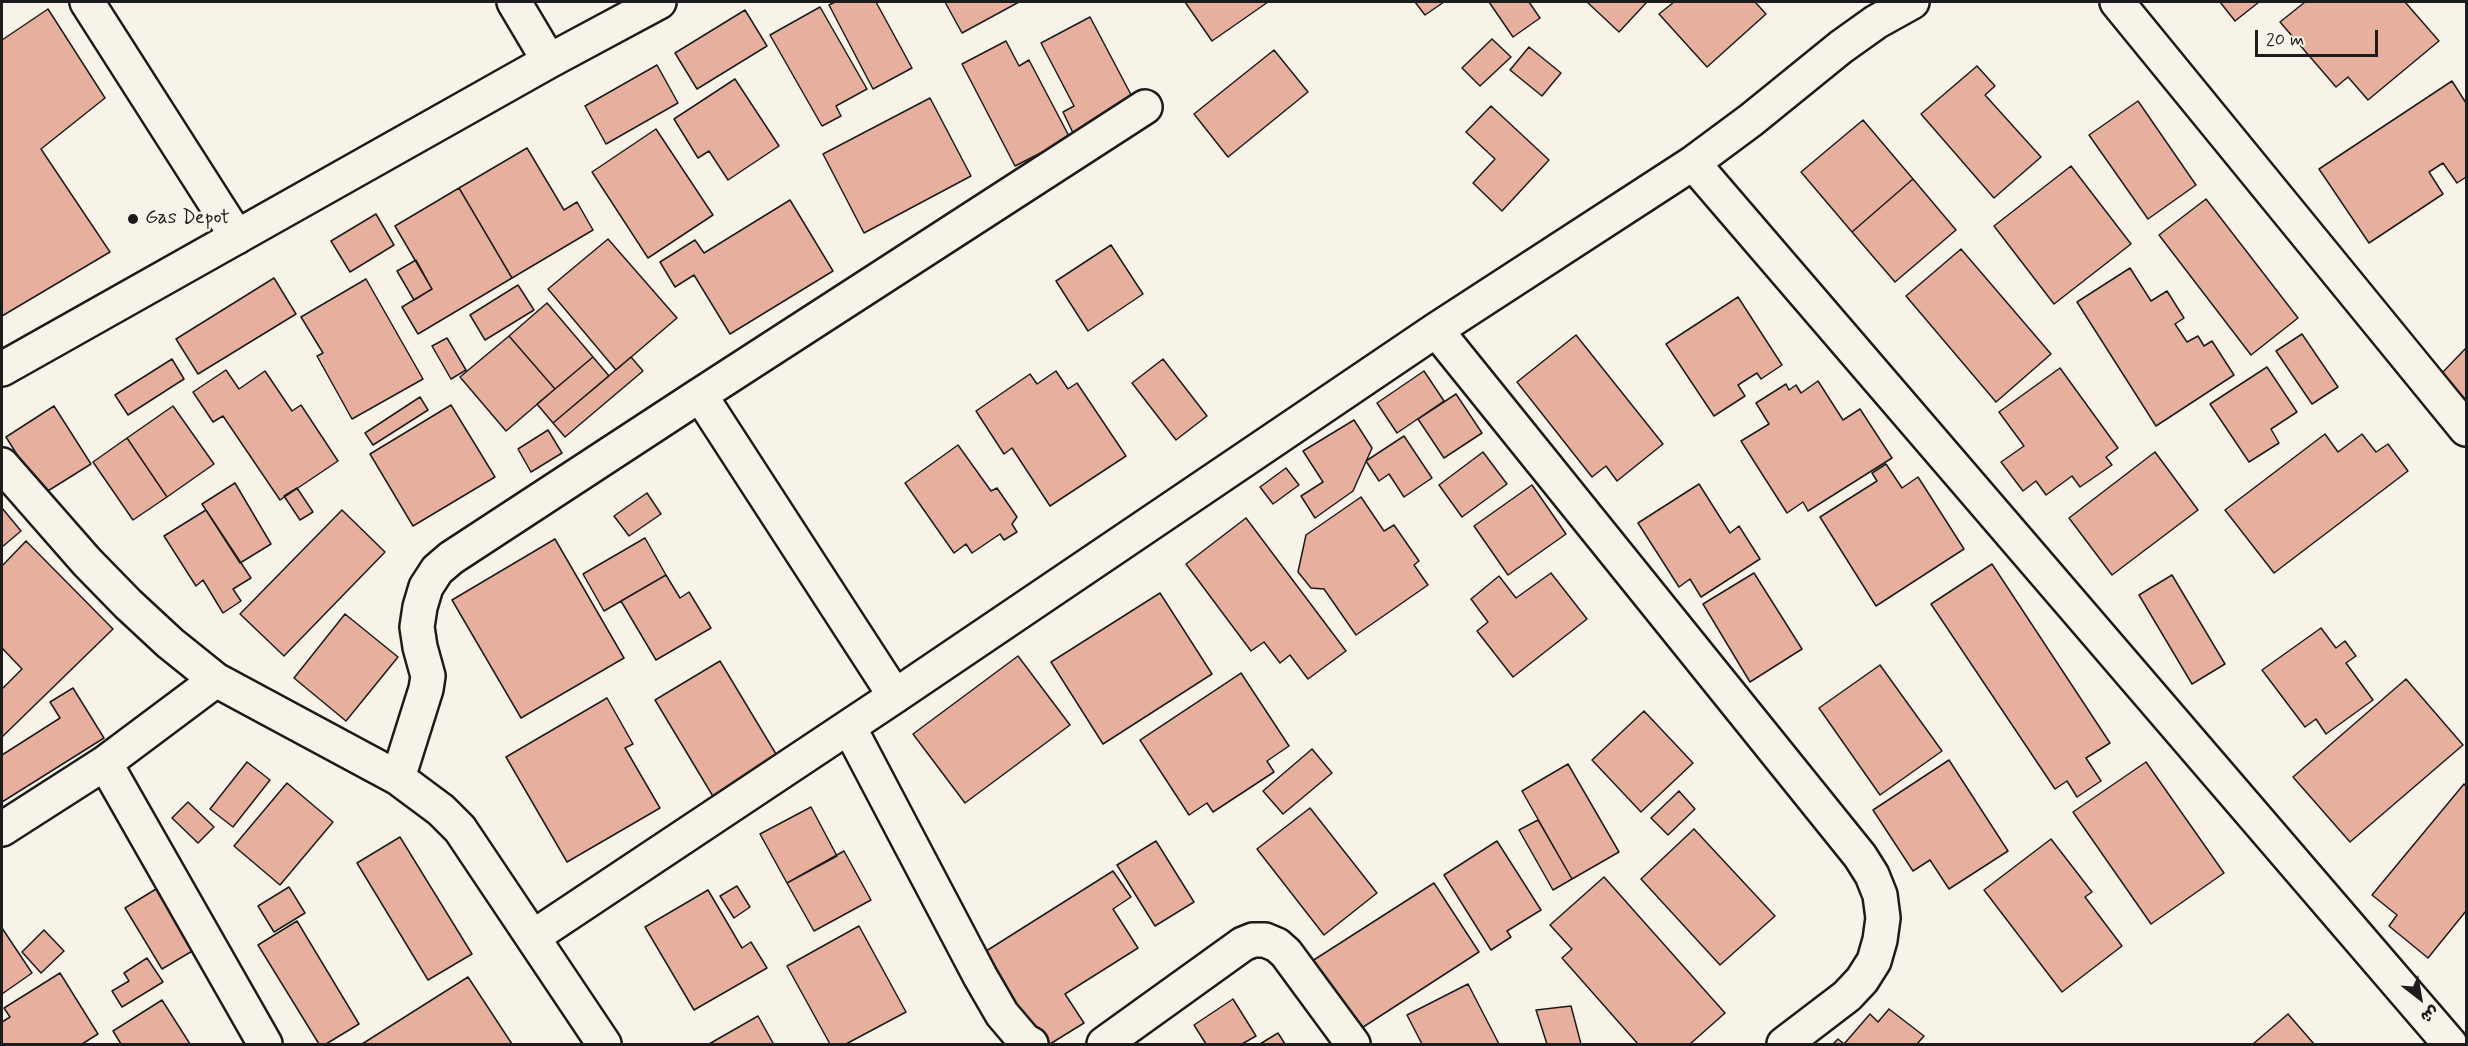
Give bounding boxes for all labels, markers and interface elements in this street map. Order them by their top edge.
scale bar [2258,18,2381,56]
text: 20 m [2266,28,2304,52]
place label: Gas Depot [145,207,230,231]
marker: Gas Depot [126,212,140,226]
north arrow [2390,968,2450,1028]
text: ش [2417,1000,2442,1027]

